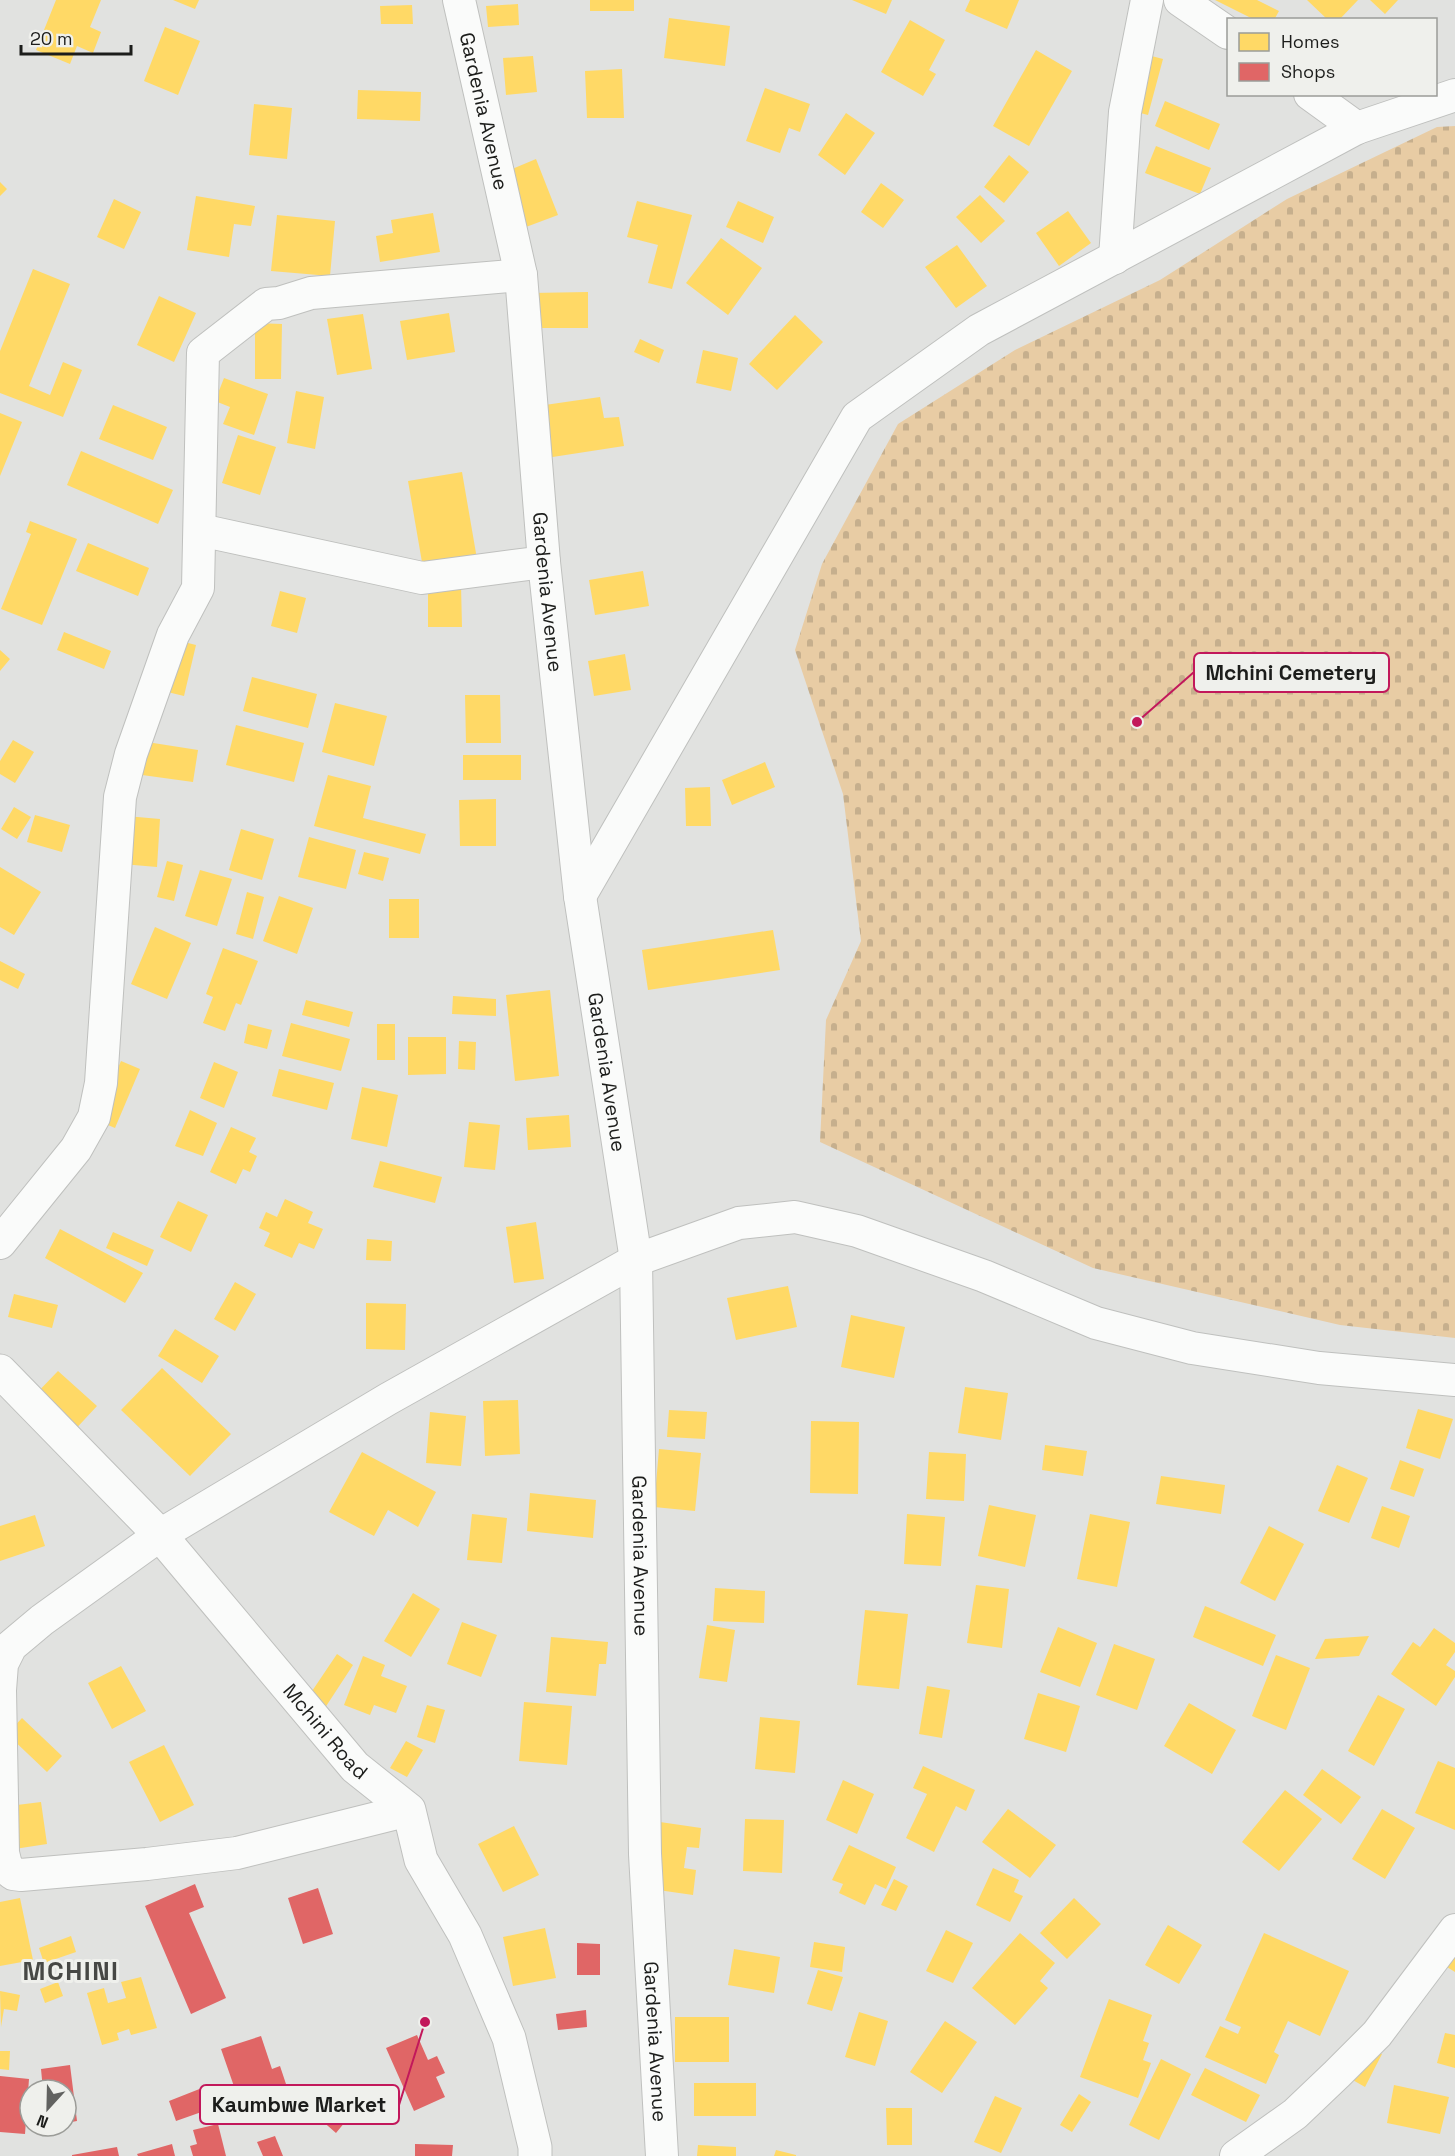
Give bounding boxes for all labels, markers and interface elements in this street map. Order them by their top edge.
scale bar [21,18,130,56]
legend [1227,18,1437,96]
text: 20 m [30,27,73,50]
street label: Gardenia Avenue [454,30,514,193]
text: Homes [1281,30,1340,53]
text: Shops [1281,60,1335,83]
street label: Gardenia Avenue [527,511,569,673]
callout: Mchini Cemetery [1194,653,1389,692]
text: Mchini Cemetery [1205,659,1377,686]
street label: Gardenia Avenue [582,991,632,1154]
street label: Gardenia Avenue [626,1475,655,1637]
street label: Mchini Road [277,1678,373,1785]
district label: MCHINI [23,1954,119,1988]
street label: Gardenia Avenue [638,1961,673,2123]
north arrow [18,2078,78,2138]
callout: Kaumbwe Market [200,2085,399,2124]
text: Kaumbwe Market [212,2091,386,2118]
text: N [34,2110,51,2133]

